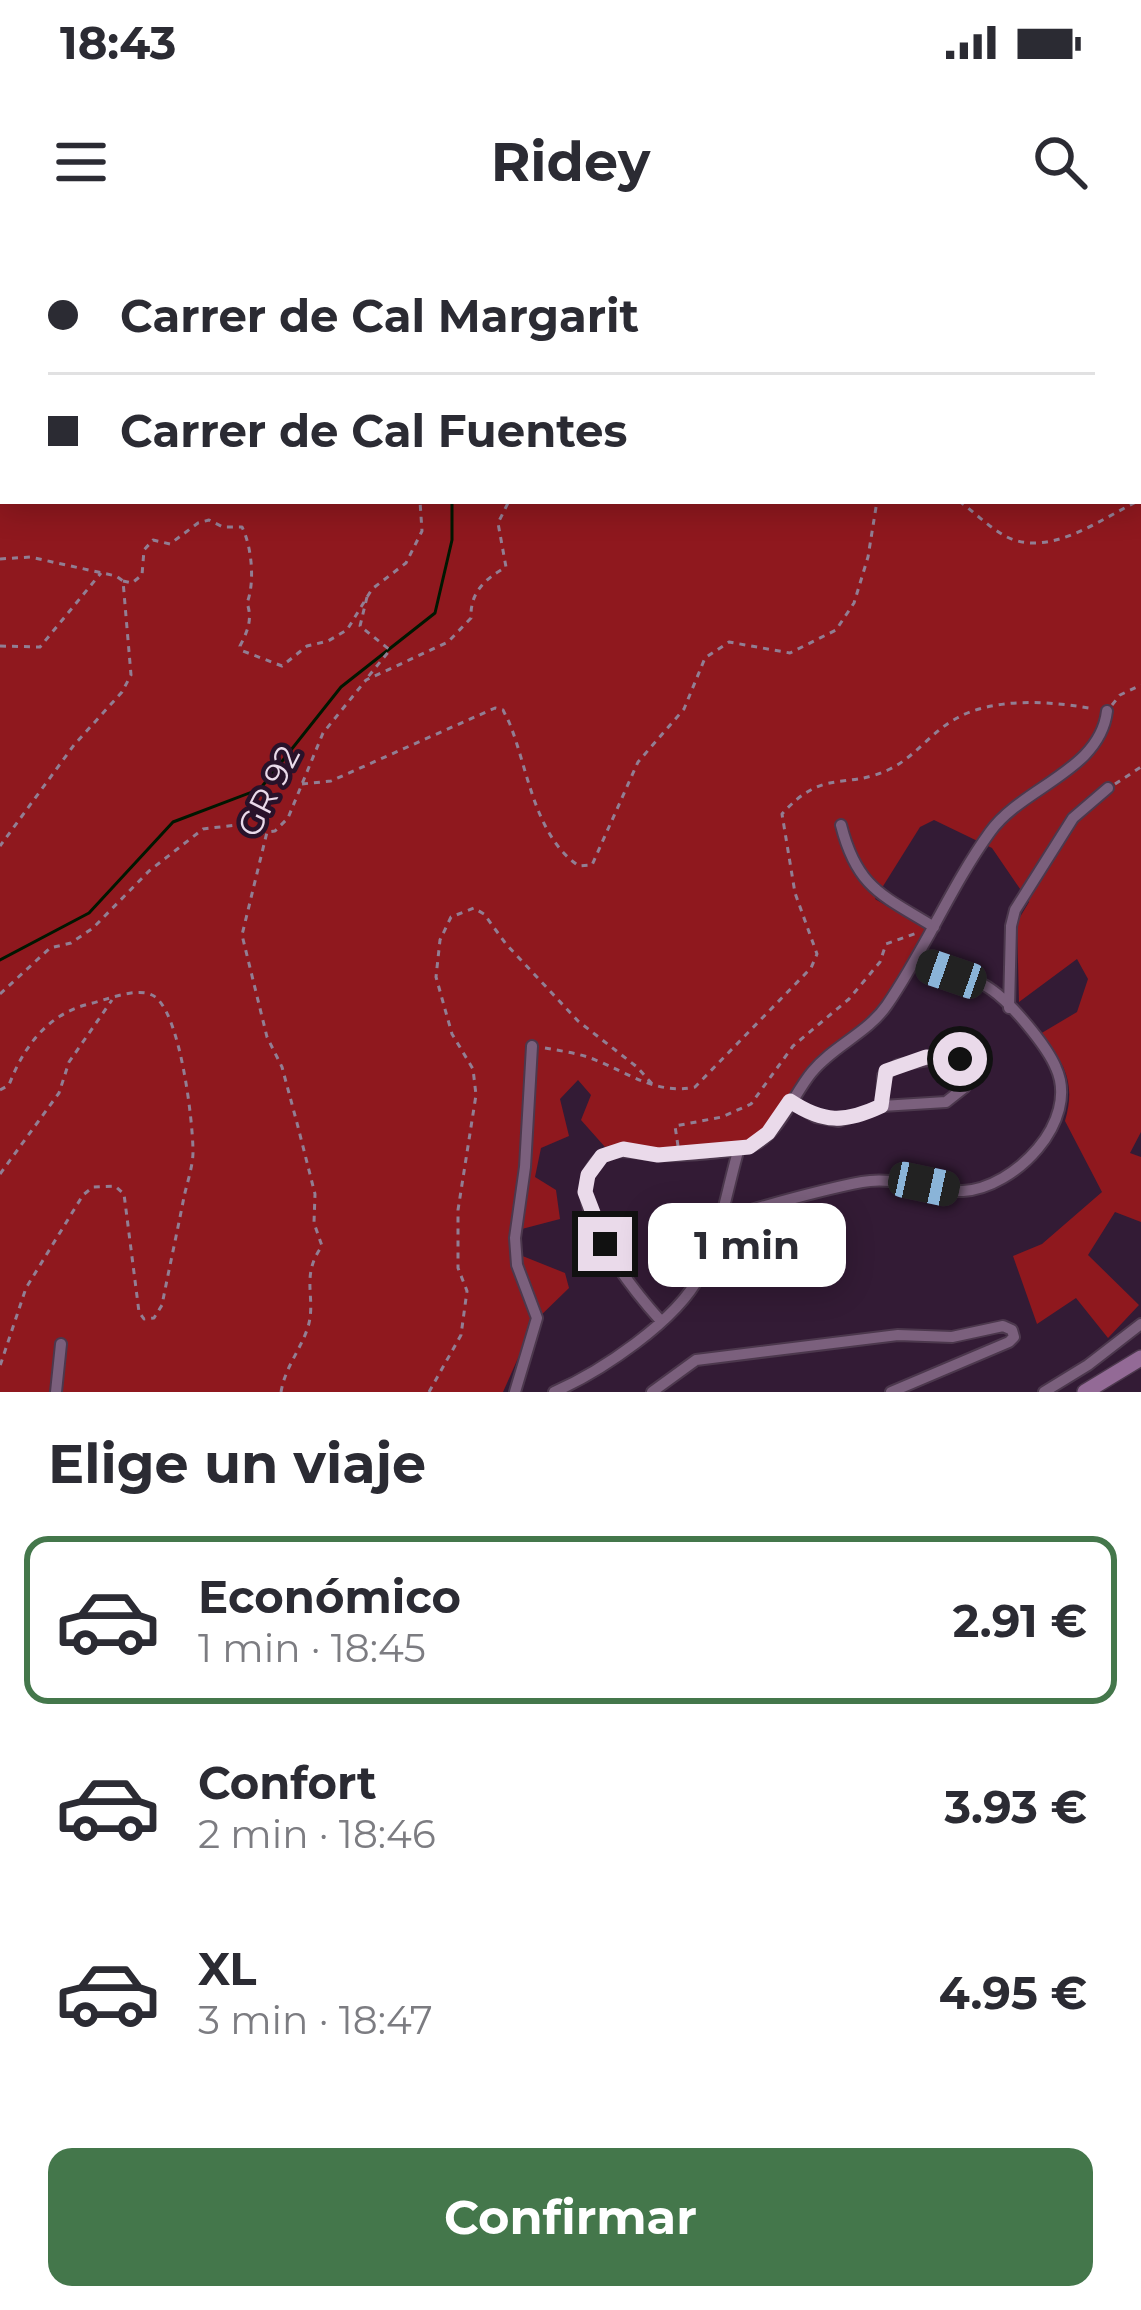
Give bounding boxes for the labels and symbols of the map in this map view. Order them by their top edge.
street label: GR 92 [228,739,308,843]
car [911,945,991,1003]
route start [933,1032,987,1086]
car [885,1159,963,1209]
callout: 1 min [647,1202,845,1286]
route end [578,1217,632,1271]

